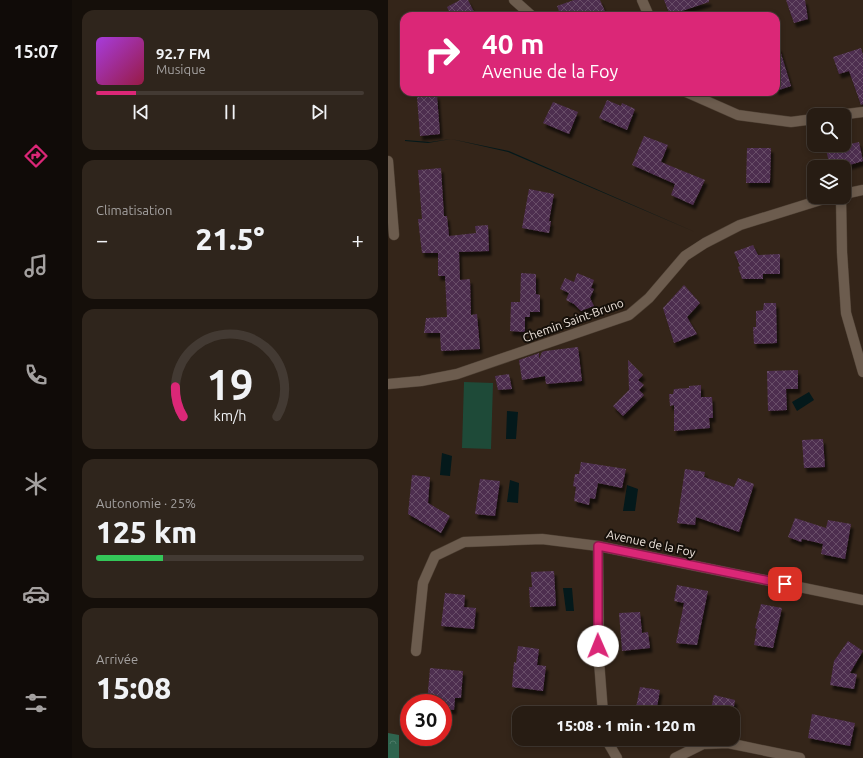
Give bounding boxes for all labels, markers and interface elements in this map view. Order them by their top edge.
icon: right [416,28,468,80]
text: 40 m [482,28,544,59]
text: 15:07 [13,41,59,61]
text: 92.7 FM [156,45,210,62]
text: Avenue de la Foy [482,61,618,81]
text: Musique [156,62,206,76]
icon: previous [130,101,152,123]
icon: pause [219,101,241,123]
icon: next [308,101,330,123]
map controls [807,108,851,204]
button: search [807,108,851,152]
icon: directions [22,142,50,170]
button: layers [807,160,851,204]
text: Climatisation [96,203,172,217]
text: 21.5° [195,222,265,256]
text: − [96,227,108,252]
text: + [352,227,364,252]
icon: music [22,252,50,280]
street label: Chemin Saint-Bruno [521,296,625,344]
icon: phone [22,361,50,389]
text: 19 [207,361,253,408]
text: km/h [214,408,246,424]
icon: climate [22,470,50,498]
text: Autonomie · 25% [96,496,196,510]
text: 125 km [96,515,197,549]
street label: Avenue de la Foy [605,527,697,559]
pin [768,567,802,601]
icon: arrive [774,573,796,595]
icon: car [22,580,50,608]
position arrow [577,625,619,667]
text: Arrivée [96,652,138,666]
text: 15:08 [96,671,171,705]
icon: filters [22,689,50,717]
speed limit sign: 30 [400,694,452,746]
text: 15:08 · 1 min · 120 m [556,717,696,734]

